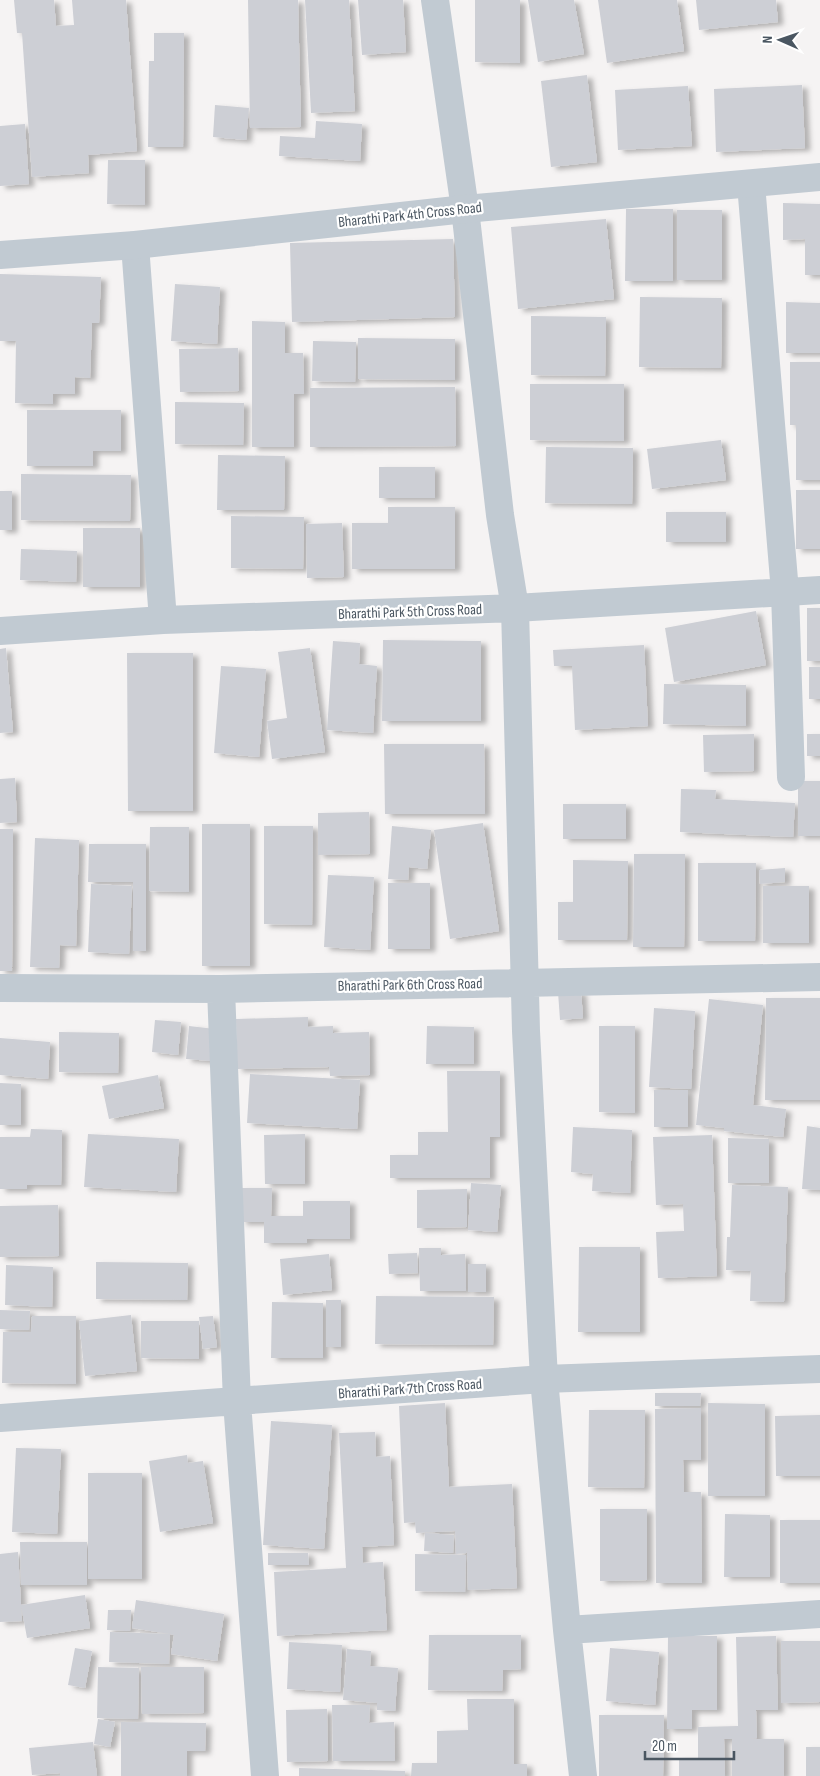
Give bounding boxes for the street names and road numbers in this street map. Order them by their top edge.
street label: Bharathi Park 4th Cross Road [337,198,483,232]
street label: Bharathi Park 5th Cross Road [338,600,482,624]
street label: Bharathi Park 6th Cross Road [338,974,482,996]
street label: Bharathi Park 7th Cross Road [337,1374,483,1404]

